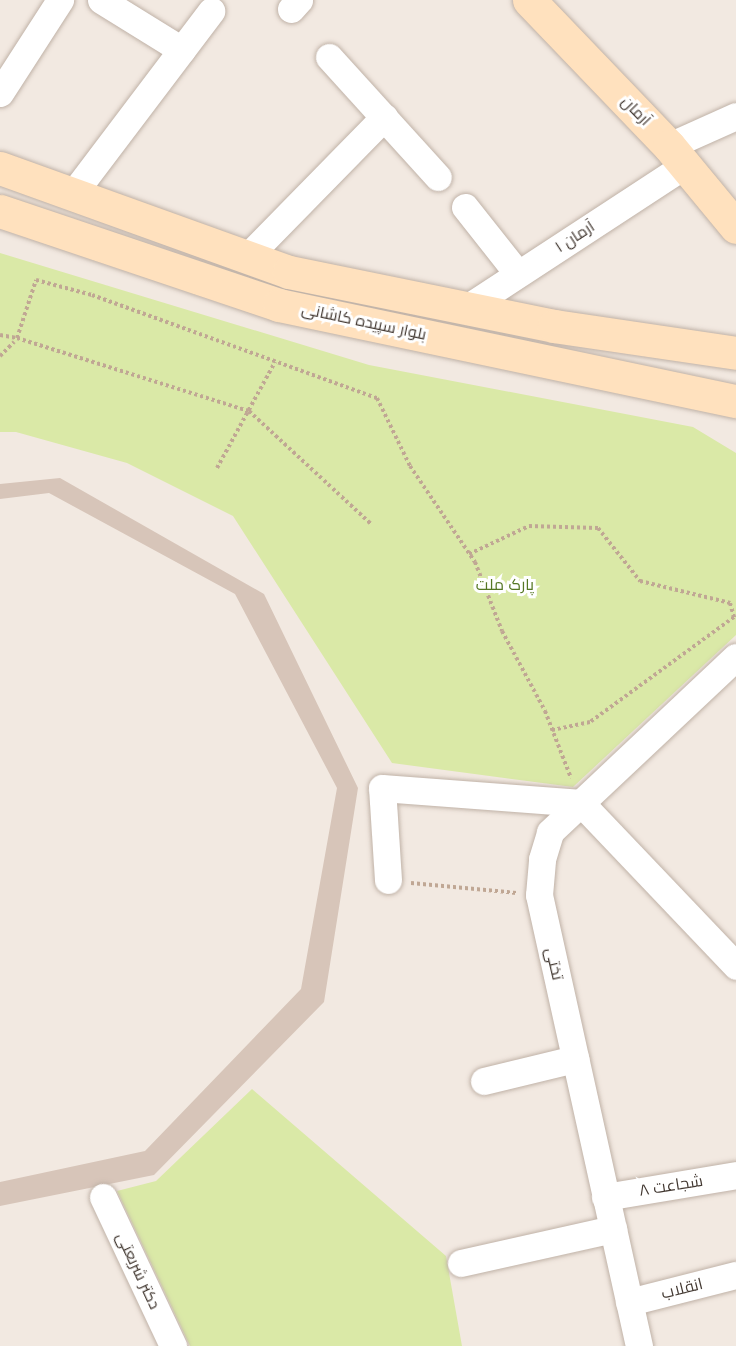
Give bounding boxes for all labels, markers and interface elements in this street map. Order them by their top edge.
street label: آرمان [617,92,655,130]
street label: آرمان ۱ [552,217,598,257]
street label: بلوار سپیده کاشانی [300,299,428,345]
park label: پارک ملت [476,575,534,595]
street label: تختی [541,946,567,982]
street label: شجاعت ۸ [638,1171,704,1201]
street label: دکتر شریعتی [112,1230,164,1312]
street label: انقلاب [659,1275,705,1303]

